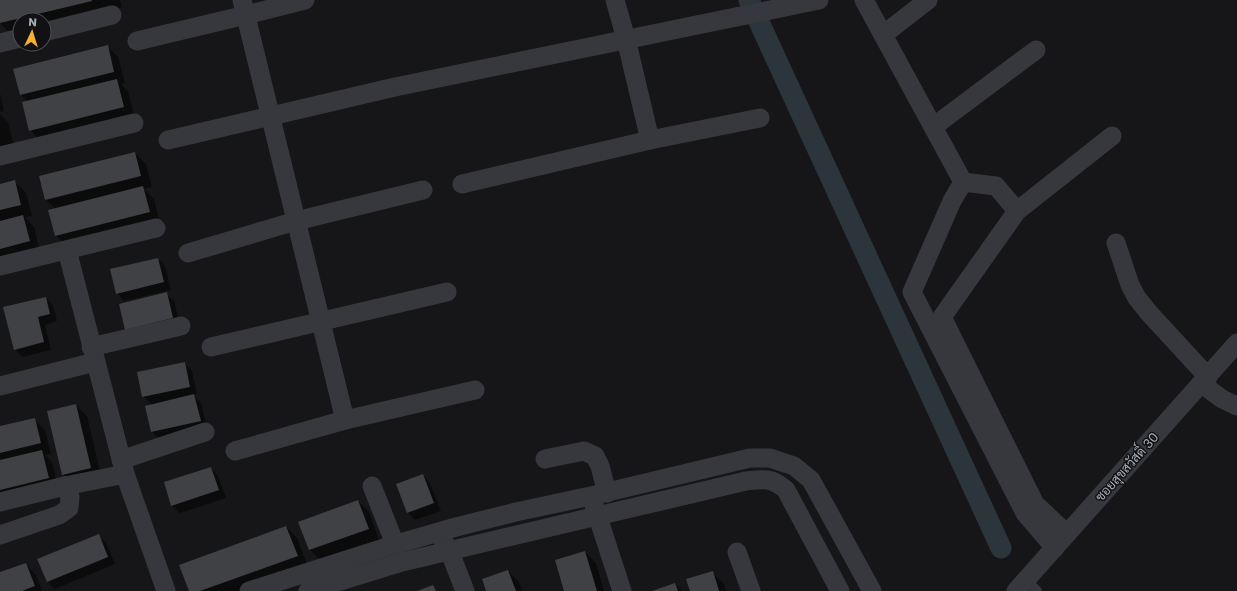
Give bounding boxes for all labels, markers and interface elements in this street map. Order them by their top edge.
north arrow [12,12,52,52]
text: N [28,14,37,30]
street label: ซอยสุขสวัสดิ์ 30 [1088,426,1163,506]

